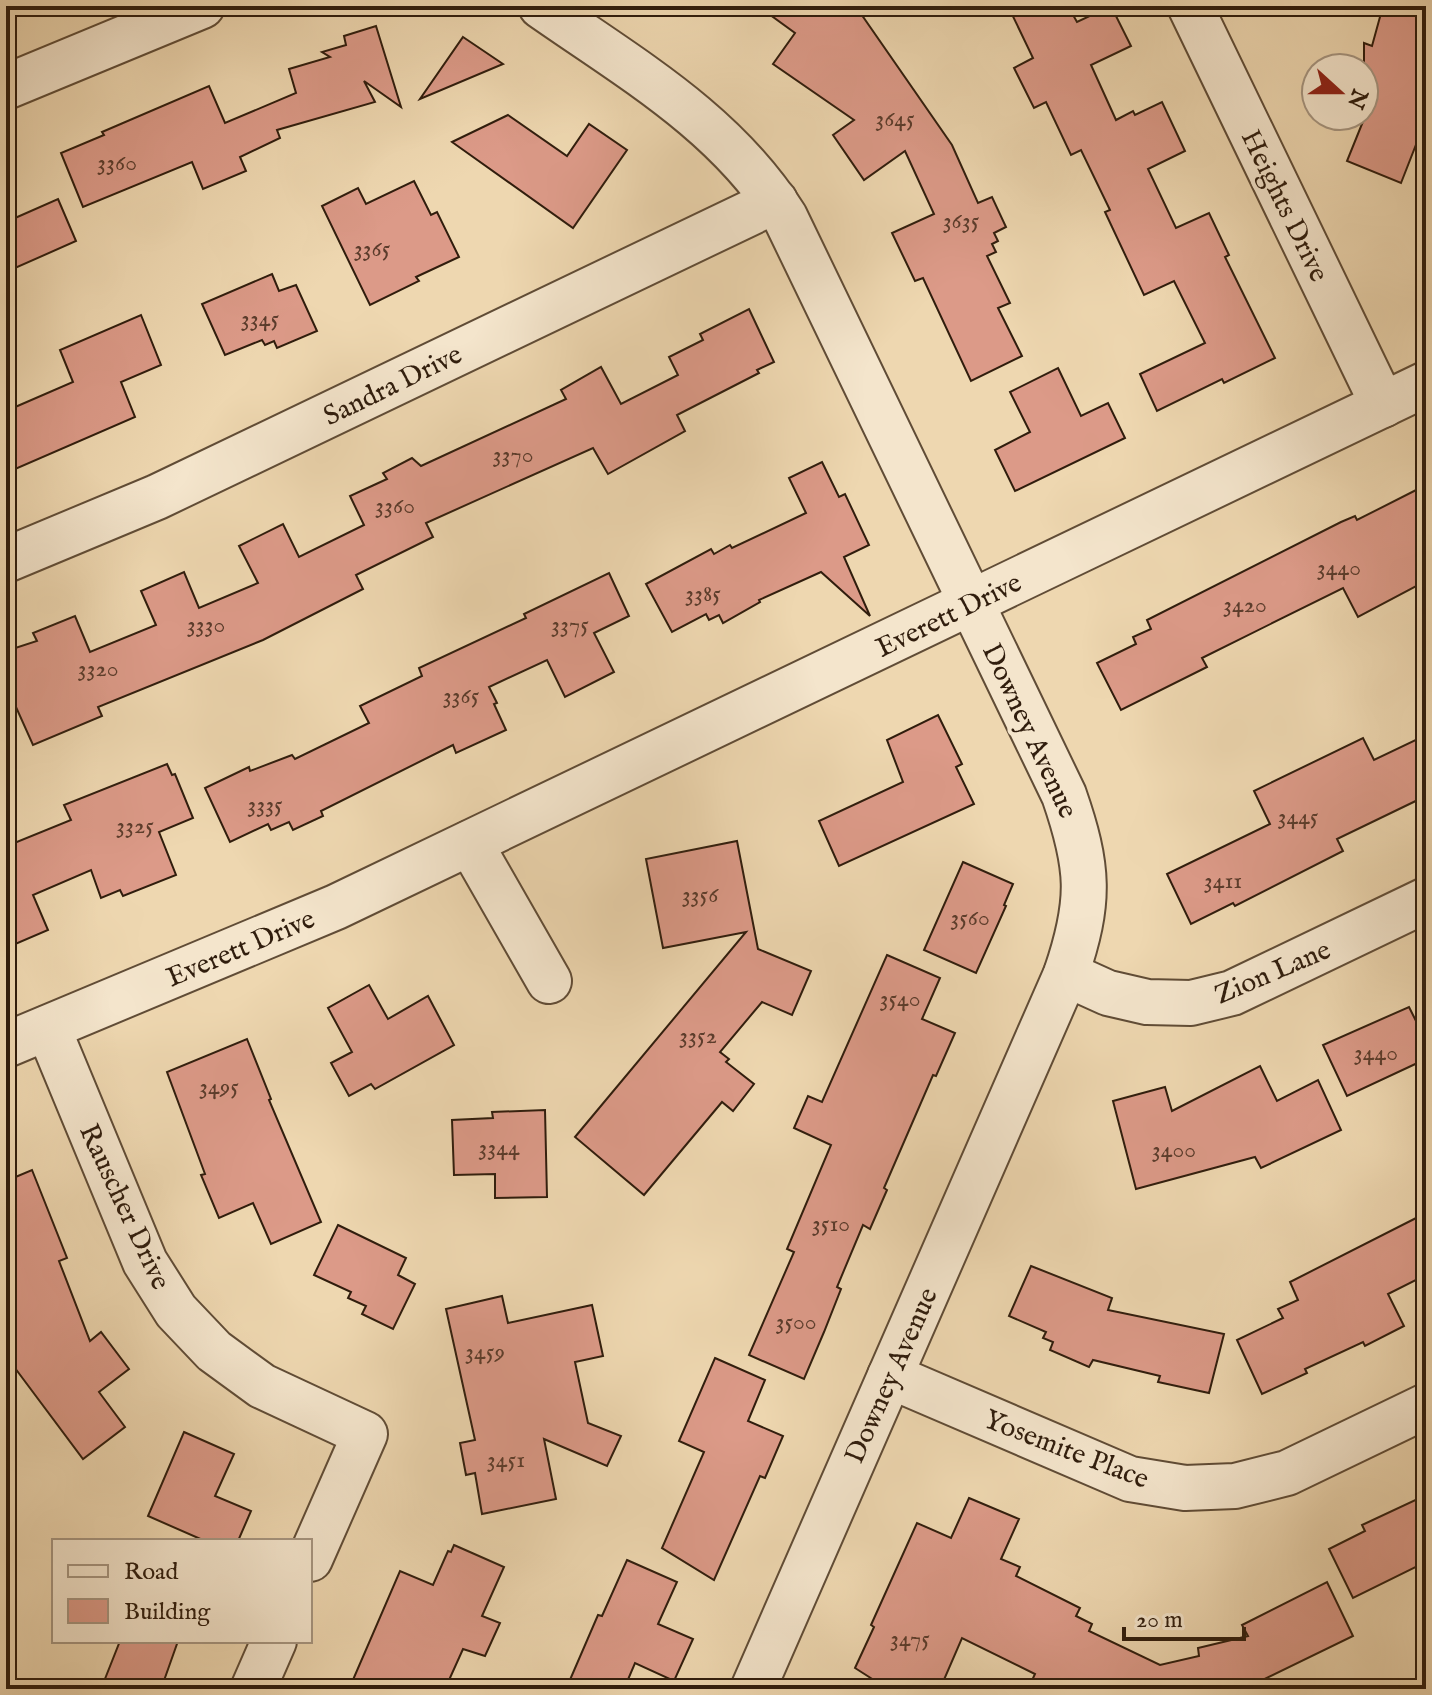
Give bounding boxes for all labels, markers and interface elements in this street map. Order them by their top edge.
north arrow [1300,52,1380,132]
text: N [1340,84,1374,112]
house number: 3645 [875,104,915,135]
street label: Heights Drive [1232,124,1336,288]
house number: 3360 [97,148,137,179]
house number: 3635 [943,206,980,237]
house number: 3365 [354,234,391,265]
house number: 3345 [241,304,279,335]
street label: Sandra Drive [318,338,468,435]
house number: 3370 [493,440,533,471]
house number: 3360 [375,491,415,522]
house number: 3440 [1317,553,1361,584]
street label: Everett Drive [870,566,1028,667]
house number: 3385 [685,579,721,610]
house number: 3420 [1223,590,1267,621]
house number: 3330 [187,610,225,641]
house number: 3375 [551,610,589,641]
street label: Downey Avenue [973,638,1085,824]
house number: 3320 [78,654,118,685]
house number: 3365 [443,681,480,712]
house number: 3335 [247,790,283,821]
house number: 3445 [1277,802,1319,833]
house number: 3325 [116,811,154,842]
house number: 3411 [1204,866,1242,897]
house number: 3356 [682,880,719,911]
street label: Everett Drive [161,902,321,996]
house number: 3560 [950,903,990,934]
street label: Zion Lane [1210,933,1336,1013]
house number: 3540 [879,984,921,1015]
house number: 3352 [679,1021,717,1052]
house number: 3440 [1354,1038,1398,1069]
house number: 3495 [199,1072,239,1103]
street label: Rauscher Drive [70,1119,177,1296]
house number: 3344 [478,1133,520,1164]
house number: 3400 [1152,1135,1196,1166]
house number: 3510 [812,1209,850,1240]
street label: Downey Avenue [838,1282,947,1469]
house number: 3500 [775,1307,817,1338]
house number: 3459 [465,1337,505,1368]
street label: Yosemite Place [979,1403,1154,1498]
house number: 3451 [487,1445,525,1476]
legend [52,1539,312,1643]
text: Road [124,1557,178,1588]
scale bar [1124,1591,1244,1641]
text: Building [124,1597,211,1628]
text: 20 m [1136,1605,1183,1636]
house number: 3475 [890,1624,930,1655]

